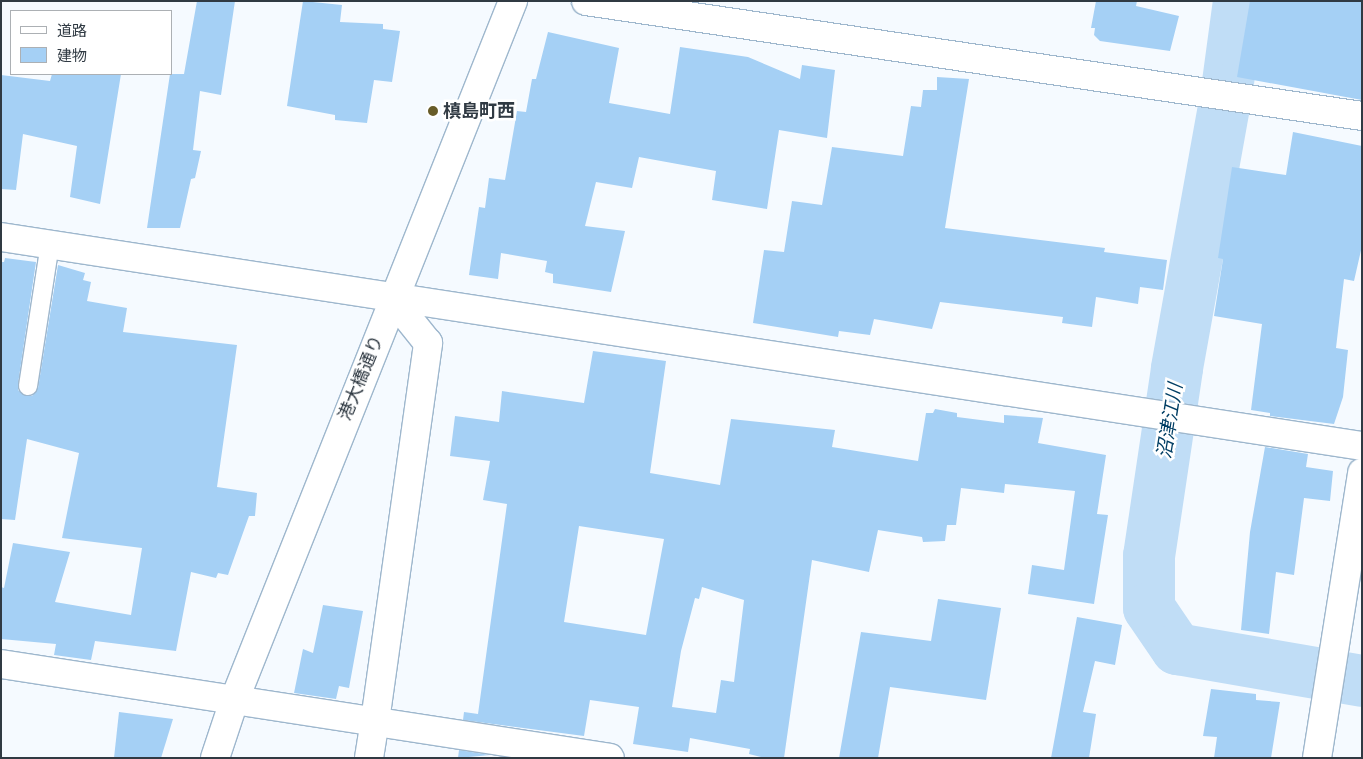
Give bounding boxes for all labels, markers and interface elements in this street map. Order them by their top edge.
legend [10,10,172,75]
text: 道路 [57,21,87,40]
text: 建物 [57,46,87,65]
place label: 槙島町西 [443,100,515,122]
marker: 槙島町西 [427,105,439,117]
street label: 港大橋通り [334,332,388,424]
water label: 沼津江川 [1153,382,1187,460]

